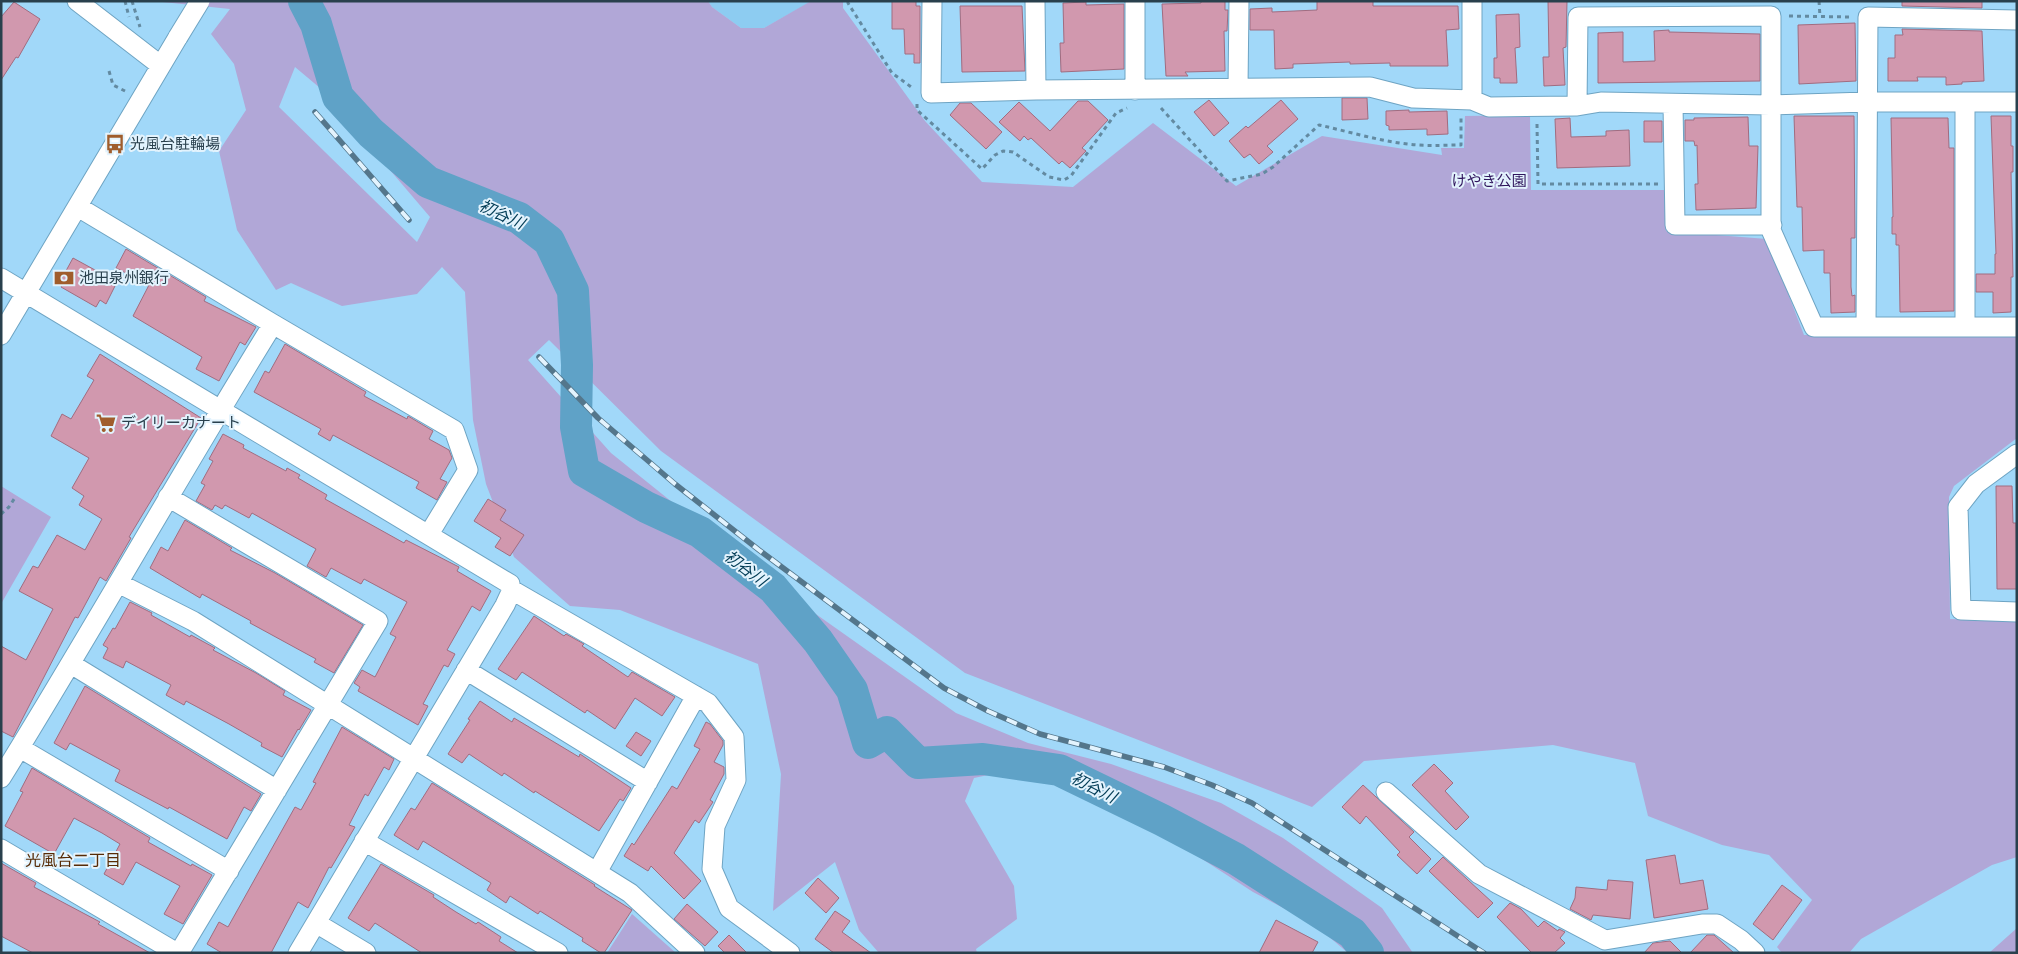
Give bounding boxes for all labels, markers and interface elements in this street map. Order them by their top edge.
bus stop icon: 光風台駐輪場 [104,133,126,155]
place label: 光風台駐輪場 [130,134,220,155]
park label: けやき公園 [1451,171,1527,192]
water label: 初谷川 [475,195,530,236]
bank icon: 池田泉州銀行 [53,267,75,289]
place label: 池田泉州銀行 [79,268,169,289]
supermarket icon: デイリーカナート [95,412,117,434]
place label: デイリーカナート [121,413,241,434]
water label: 初谷川 [720,546,773,593]
water label: 初谷川 [1067,767,1122,809]
district label: 光風台二丁目 [25,850,121,872]

